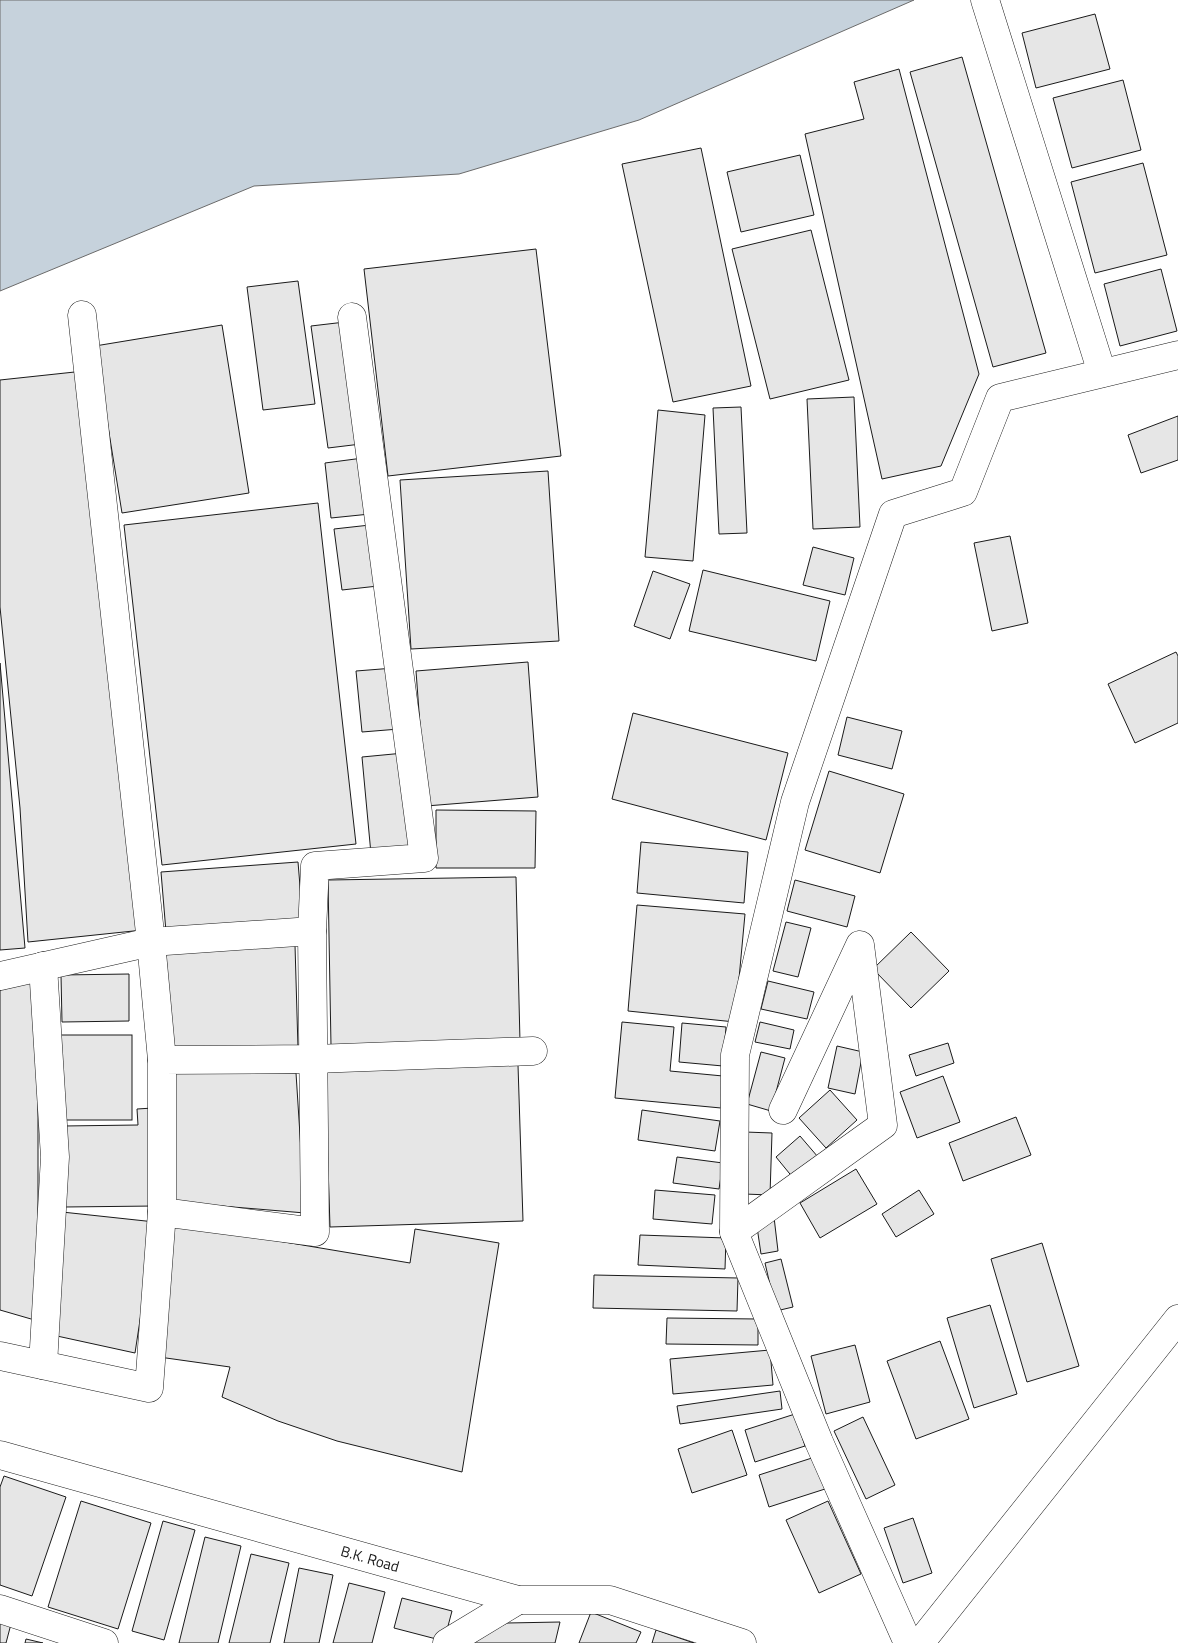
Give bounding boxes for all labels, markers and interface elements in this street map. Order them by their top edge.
street label: B.K. Road [338,1539,402,1578]

